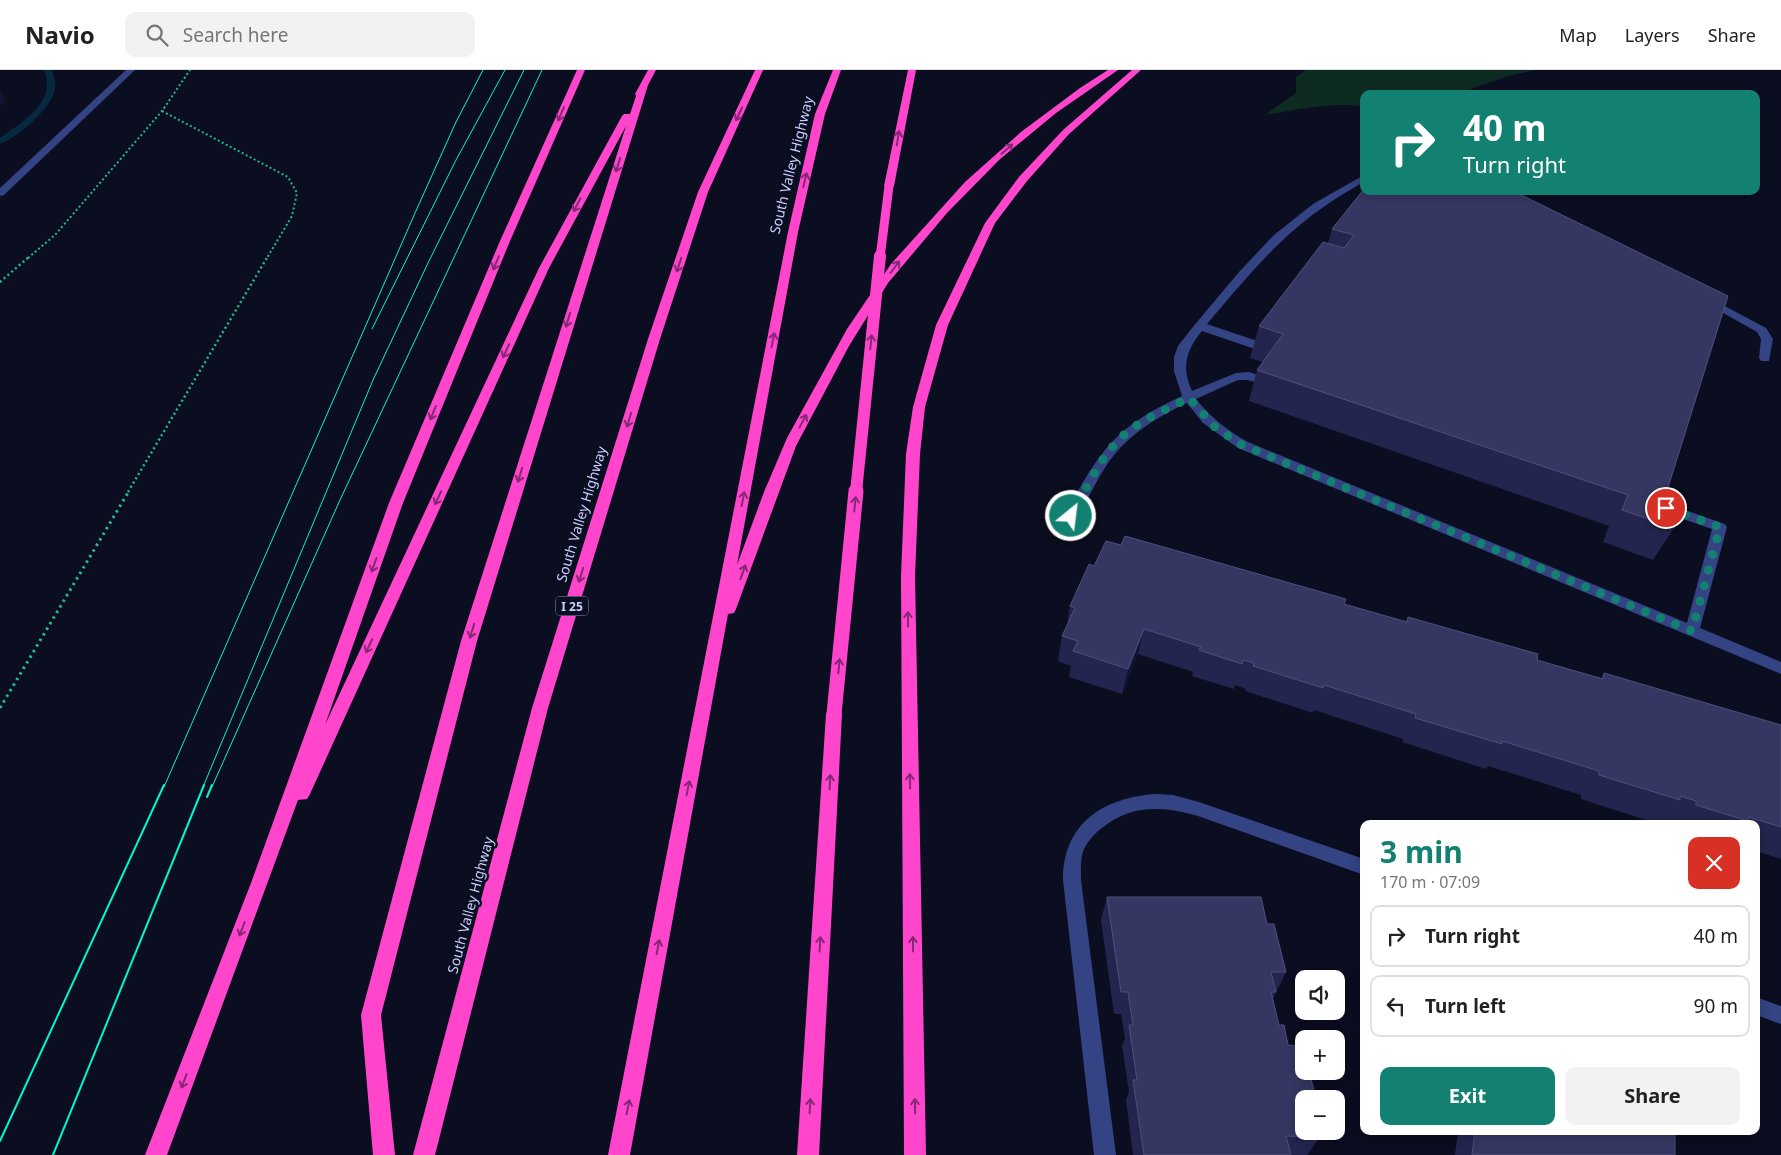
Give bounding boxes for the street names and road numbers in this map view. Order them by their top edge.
street label: South Valley Highway [765,93,817,236]
street label: South Valley Highway [551,443,611,584]
road number: I 25 [556,596,588,616]
street label: South Valley Highway [443,834,498,976]

